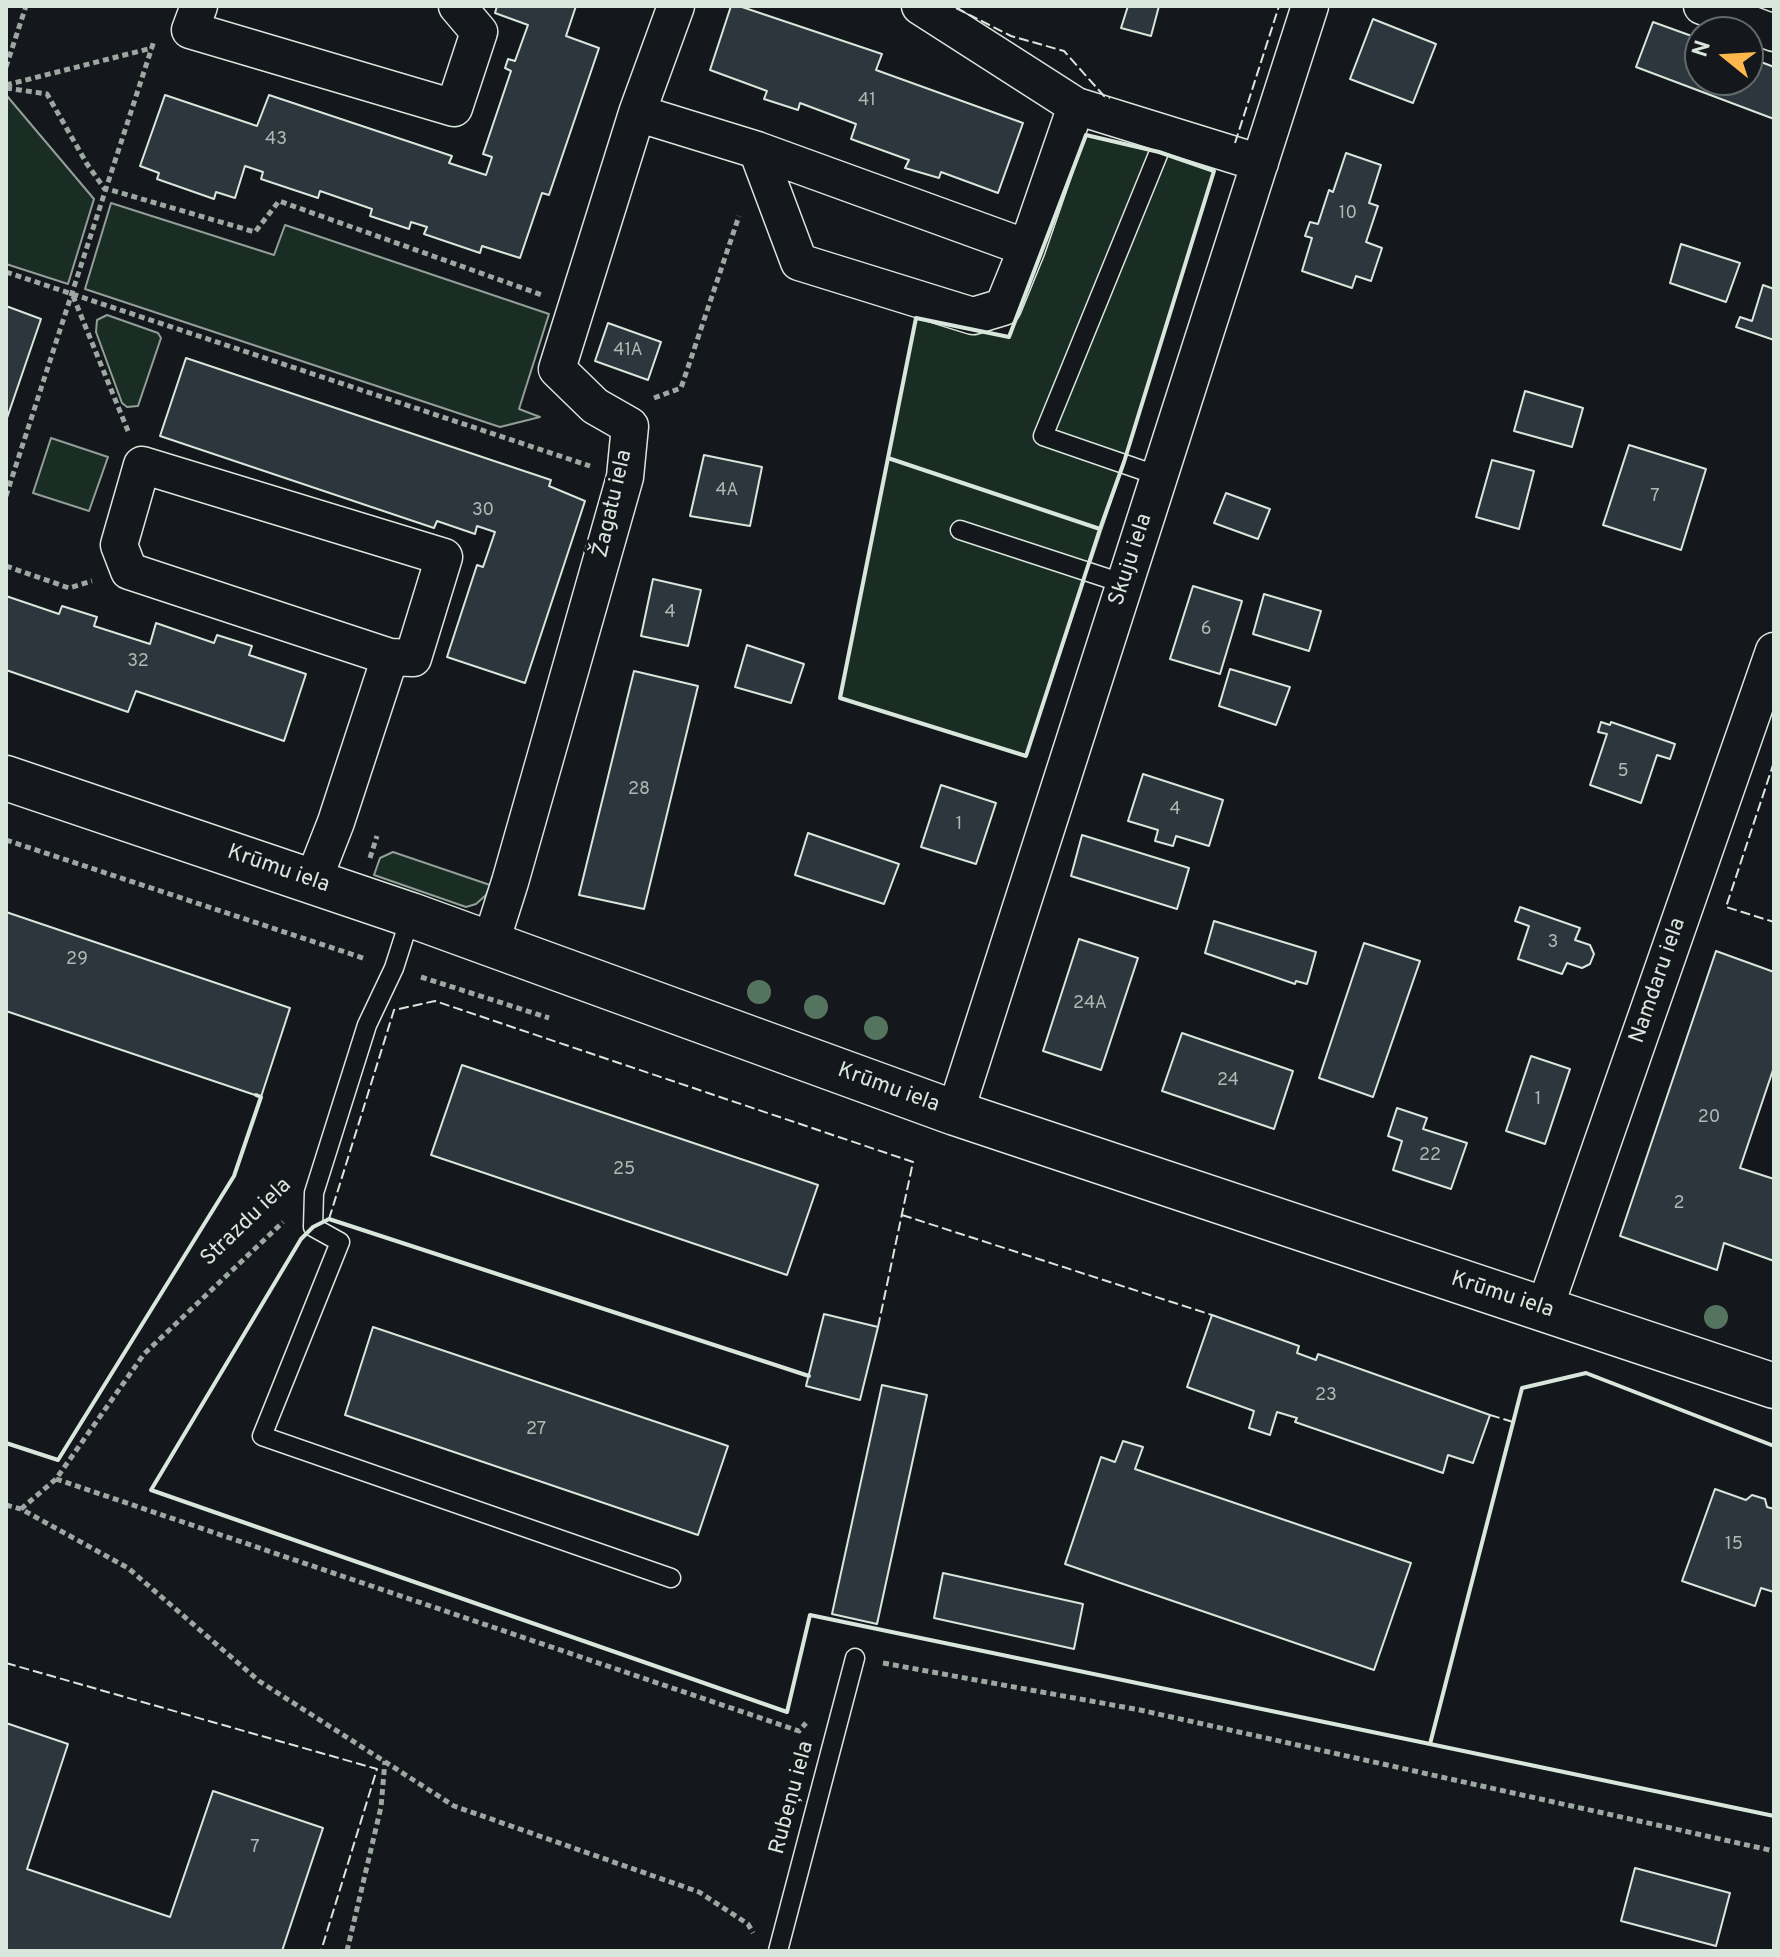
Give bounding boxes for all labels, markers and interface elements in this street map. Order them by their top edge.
north arrow [1684,16,1764,96]
text: N [1687,37,1718,61]
house number: 41 [858,90,876,112]
house number: 43 [265,129,287,151]
house number: 10 [1339,203,1357,225]
house number: 41A [613,340,643,362]
street label: Žagatu iela [589,447,639,561]
house number: 4A [715,480,739,502]
house number: 7 [1650,486,1660,508]
house number: 30 [472,500,494,522]
street label: Skuju iela [1105,510,1159,610]
house number: 4 [664,602,676,624]
house number: 6 [1201,619,1211,641]
house number: 32 [127,651,149,673]
house number: 5 [1617,761,1629,783]
house number: 28 [628,779,650,801]
house number: 4 [1169,799,1181,821]
house number: 1 [956,814,962,836]
street label: Krūmu iela [223,840,333,900]
street label: Namdaru iela [1625,915,1693,1047]
house number: 3 [1548,932,1558,954]
house number: 29 [66,949,88,971]
house number: 24A [1073,993,1107,1015]
street label: Krūmu iela [833,1058,943,1120]
house number: 24 [1217,1070,1239,1092]
house number: 1 [1535,1089,1541,1111]
house number: 20 [1698,1107,1720,1129]
house number: 22 [1419,1145,1441,1167]
house number: 25 [613,1159,635,1181]
street label: Strazdu iela [196,1173,298,1273]
house number: 2 [1673,1193,1685,1215]
street label: Krūmu iela [1447,1267,1557,1325]
house number: 23 [1315,1385,1337,1407]
house number: 27 [526,1419,546,1441]
house number: 15 [1725,1534,1743,1556]
street label: Rubeņu iela [765,1738,821,1858]
house number: 7 [250,1837,260,1859]

